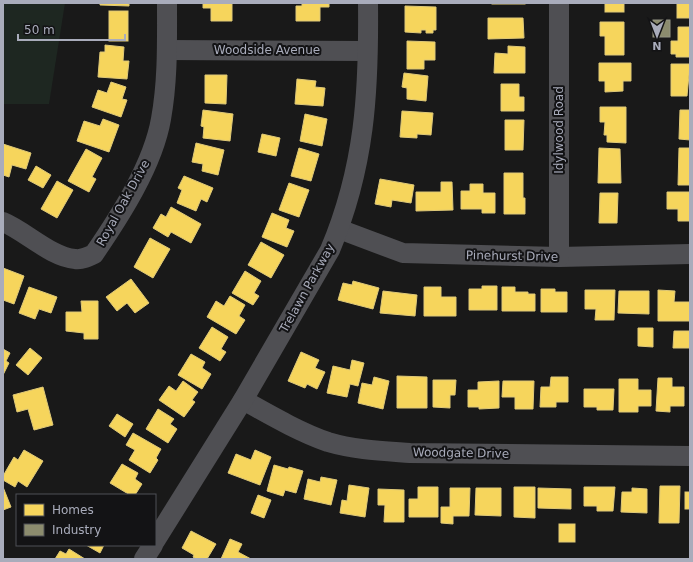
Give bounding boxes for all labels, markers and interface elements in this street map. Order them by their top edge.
scale bar [18,16,125,42]
north arrow [637,16,677,56]
text: 50 m [24,23,55,37]
text: N [652,39,662,52]
street label: Woodside Avenue [214,43,320,57]
street label: Idylwood Road [552,86,566,174]
street label: Royal Oak Drive [94,157,152,249]
street label: Trelawn Parkway [276,241,337,336]
street label: Pinehurst Drive [466,248,558,264]
street label: Woodgate Drive [413,445,509,461]
legend [16,494,156,546]
text: Homes [52,503,94,517]
text: Industry [52,523,101,537]

